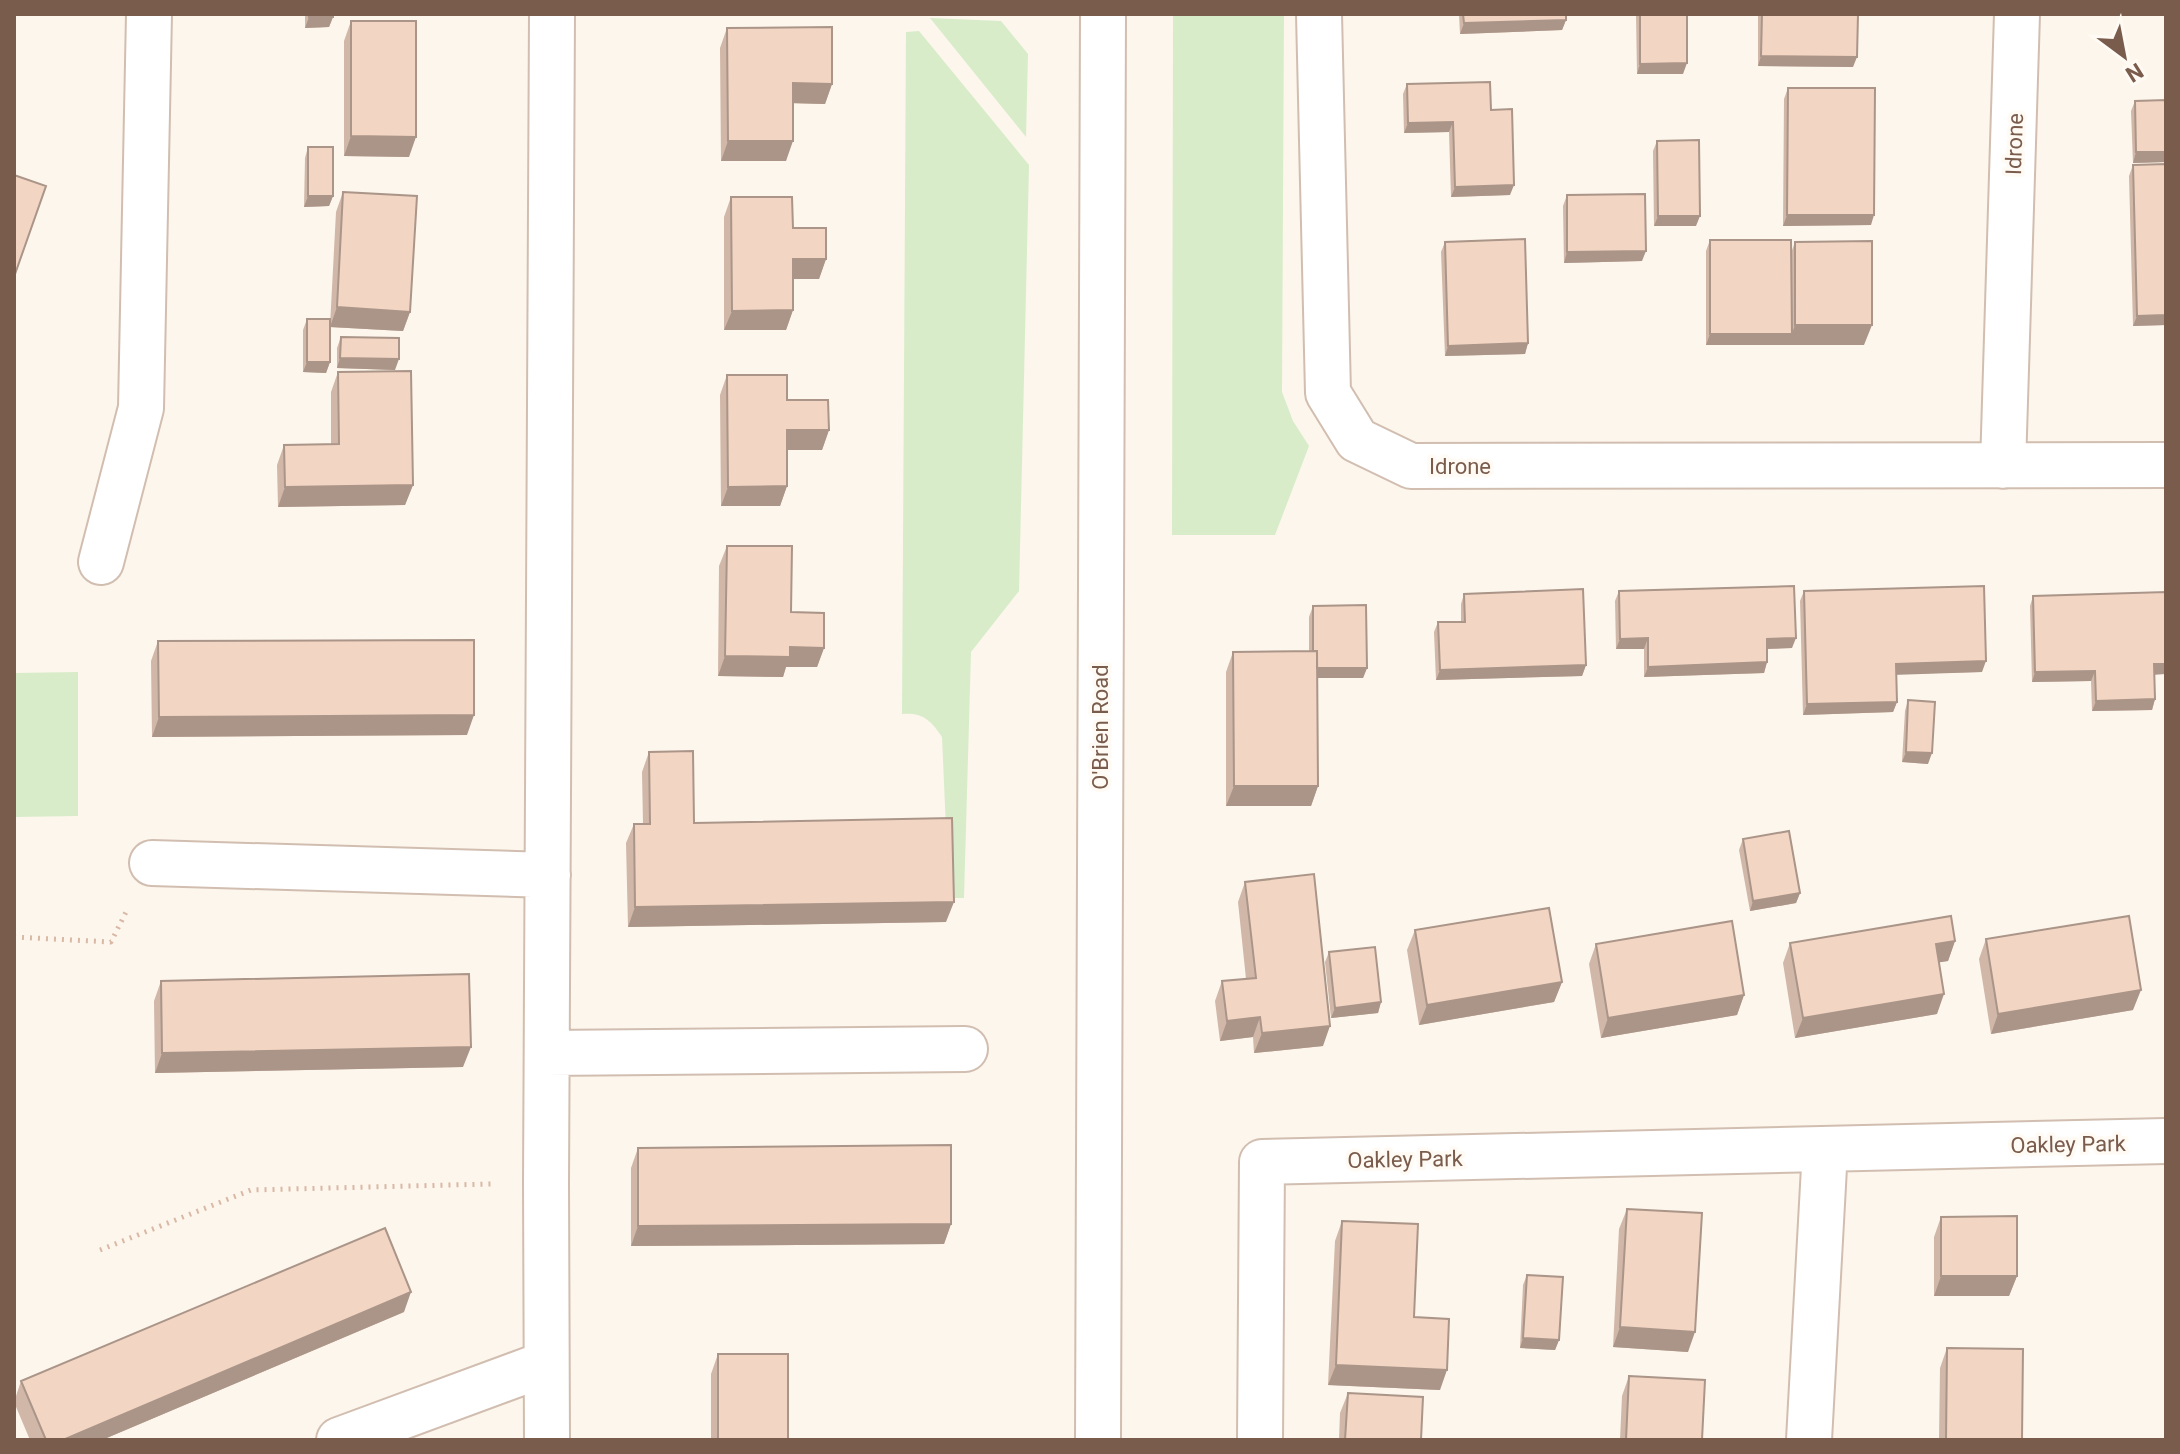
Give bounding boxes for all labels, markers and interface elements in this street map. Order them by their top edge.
north arrow [2084,16,2164,96]
text: N [2121,58,2148,87]
street label: Idrone [2001,113,2028,175]
street label: Idrone [1429,454,1491,479]
street label: O'Brien Road [1088,664,1113,790]
street label: Oakley Park [2010,1131,2127,1158]
street label: Oakley Park [1347,1146,1464,1173]

